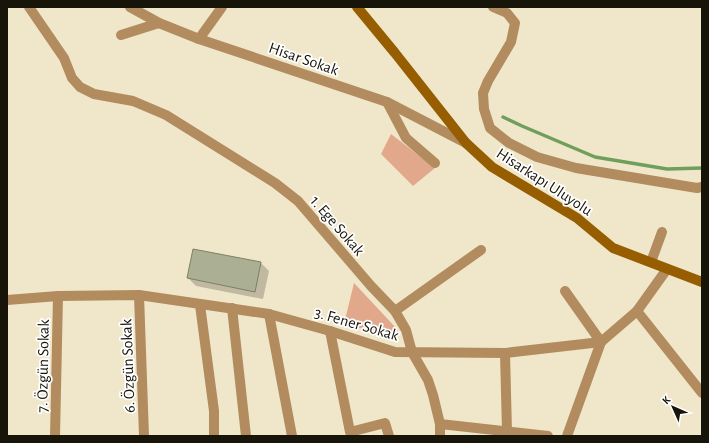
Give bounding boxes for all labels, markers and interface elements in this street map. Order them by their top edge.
street label: Hisar Sokak [267,40,341,79]
street label: Hisarkapı Uluyolu [493,145,595,220]
street label: 1. Ege Sokak [307,193,368,259]
street label: 3. Fener Sokak [313,304,401,344]
street label: 6. Özgün Sokak [116,318,138,413]
street label: 7. Özgün Sokak [32,319,52,413]
north arrow [653,387,693,427]
text: K [660,394,673,406]

